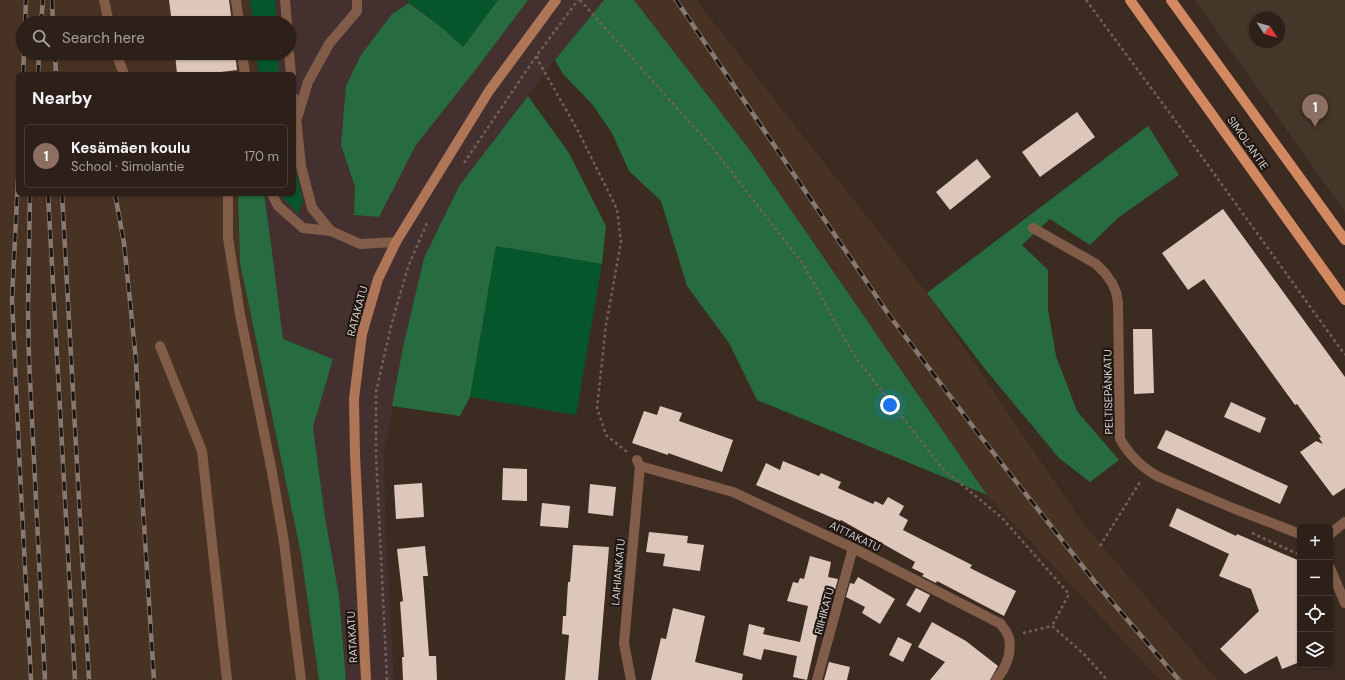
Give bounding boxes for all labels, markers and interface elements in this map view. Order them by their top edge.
north arrow [1249,12,1285,48]
search box [16,16,296,60]
icon: search [30,27,52,49]
text: Search here [62,28,145,48]
text: Nearby [32,87,92,109]
pin: 1 [1302,94,1328,127]
street label: SIMOLANTIE [1224,113,1272,173]
text: Kesämäen koulu [71,138,190,158]
text: 1 [44,148,48,165]
text: 170 m [244,148,279,165]
text: School · Simolantie [71,158,184,175]
street label: RATAKATU [344,284,370,338]
street label: PELTISEPÄNKATU [1100,349,1116,435]
your location [880,395,900,415]
street label: AITTAKATU [827,518,883,554]
map controls [1297,524,1333,668]
button: + [1297,524,1333,560]
street label: LAIHIANKATU [608,538,628,606]
button: − [1297,560,1333,596]
street label: RIIHIKATU [811,586,837,636]
button: locate [1297,596,1333,632]
street label: RATAKATU [344,611,360,663]
button: layers [1297,632,1333,668]

